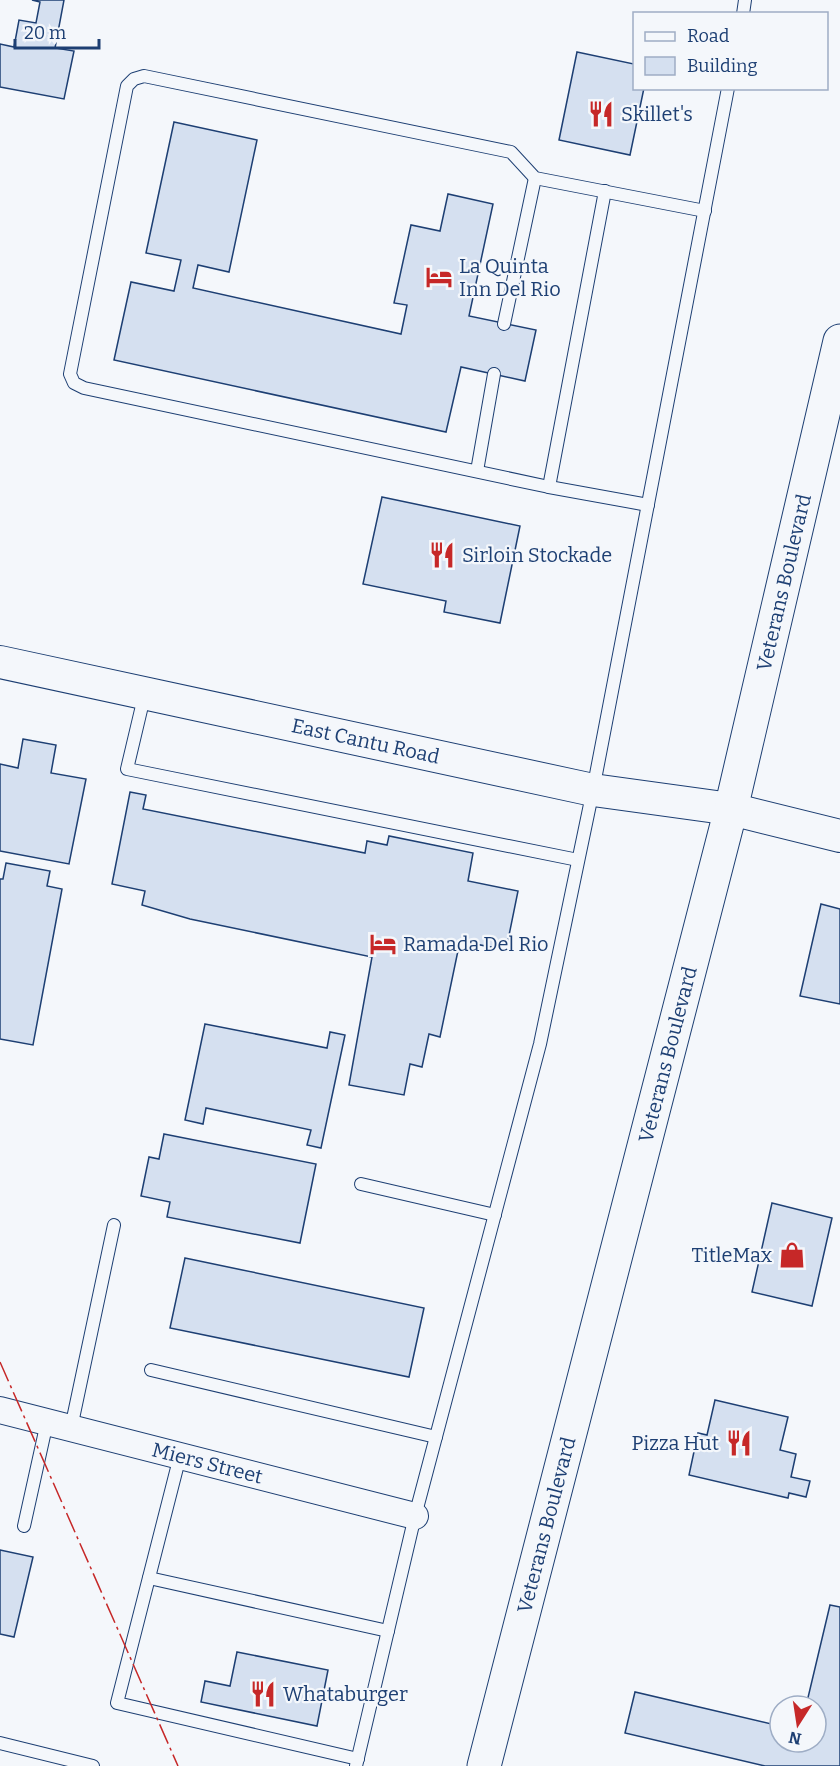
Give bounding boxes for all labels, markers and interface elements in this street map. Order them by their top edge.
scale bar [15,12,99,50]
legend [633,12,828,90]
text: 20 m [24,22,66,44]
text: Road [687,25,730,47]
text: Building [687,55,758,77]
restaurant icon: Skillet's [586,99,616,129]
place label: Skillet's [621,102,693,126]
place label: La Quinta Inn Del Rio [459,254,561,301]
hotel icon: La Quinta Inn Del Rio [424,262,454,292]
street label: Veterans Boulevard [752,491,816,673]
restaurant icon: Sirloin Stockade [427,540,457,570]
place label: Sirloin Stockade [462,543,612,567]
street label: East Cantu Road [289,713,442,769]
hotel icon: Ramada Del Rio [368,929,398,959]
place label: Ramada Del Rio [403,932,549,956]
street label: Veterans Boulevard [633,964,702,1145]
shop icon: TitleMax [777,1240,807,1270]
place label: TitleMax [692,1243,772,1267]
restaurant icon: Pizza Hut [724,1428,754,1458]
place label: Pizza Hut [632,1431,719,1455]
street label: Veterans Boulevard [512,1434,580,1616]
street label: Miers Street [149,1437,265,1489]
restaurant icon: Whataburger [248,1679,278,1709]
place label: Whataburger [283,1682,408,1706]
north arrow [768,1694,828,1754]
text: N [787,1728,803,1749]

